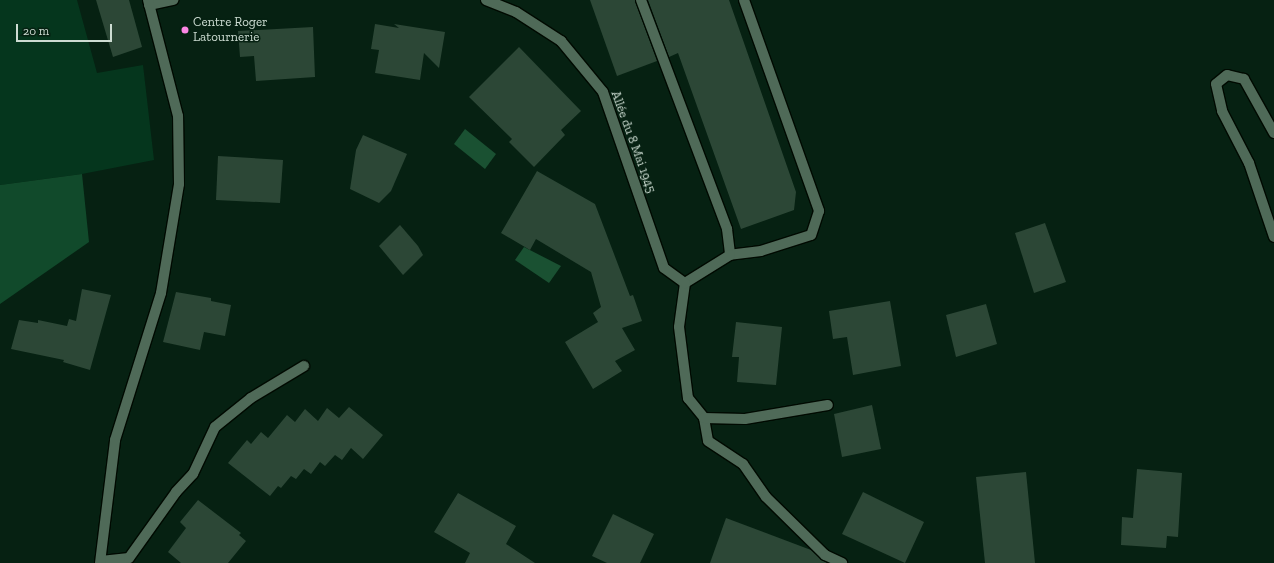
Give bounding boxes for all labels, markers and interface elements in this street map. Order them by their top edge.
place label: Centre Roger Latournerie [193,15,268,46]
scale bar [18,16,114,42]
text: 20 m [23,24,49,38]
marker: Centre Roger Latournerie [180,25,190,35]
street label: Allée du 8 Mai 1945 [607,89,659,195]

